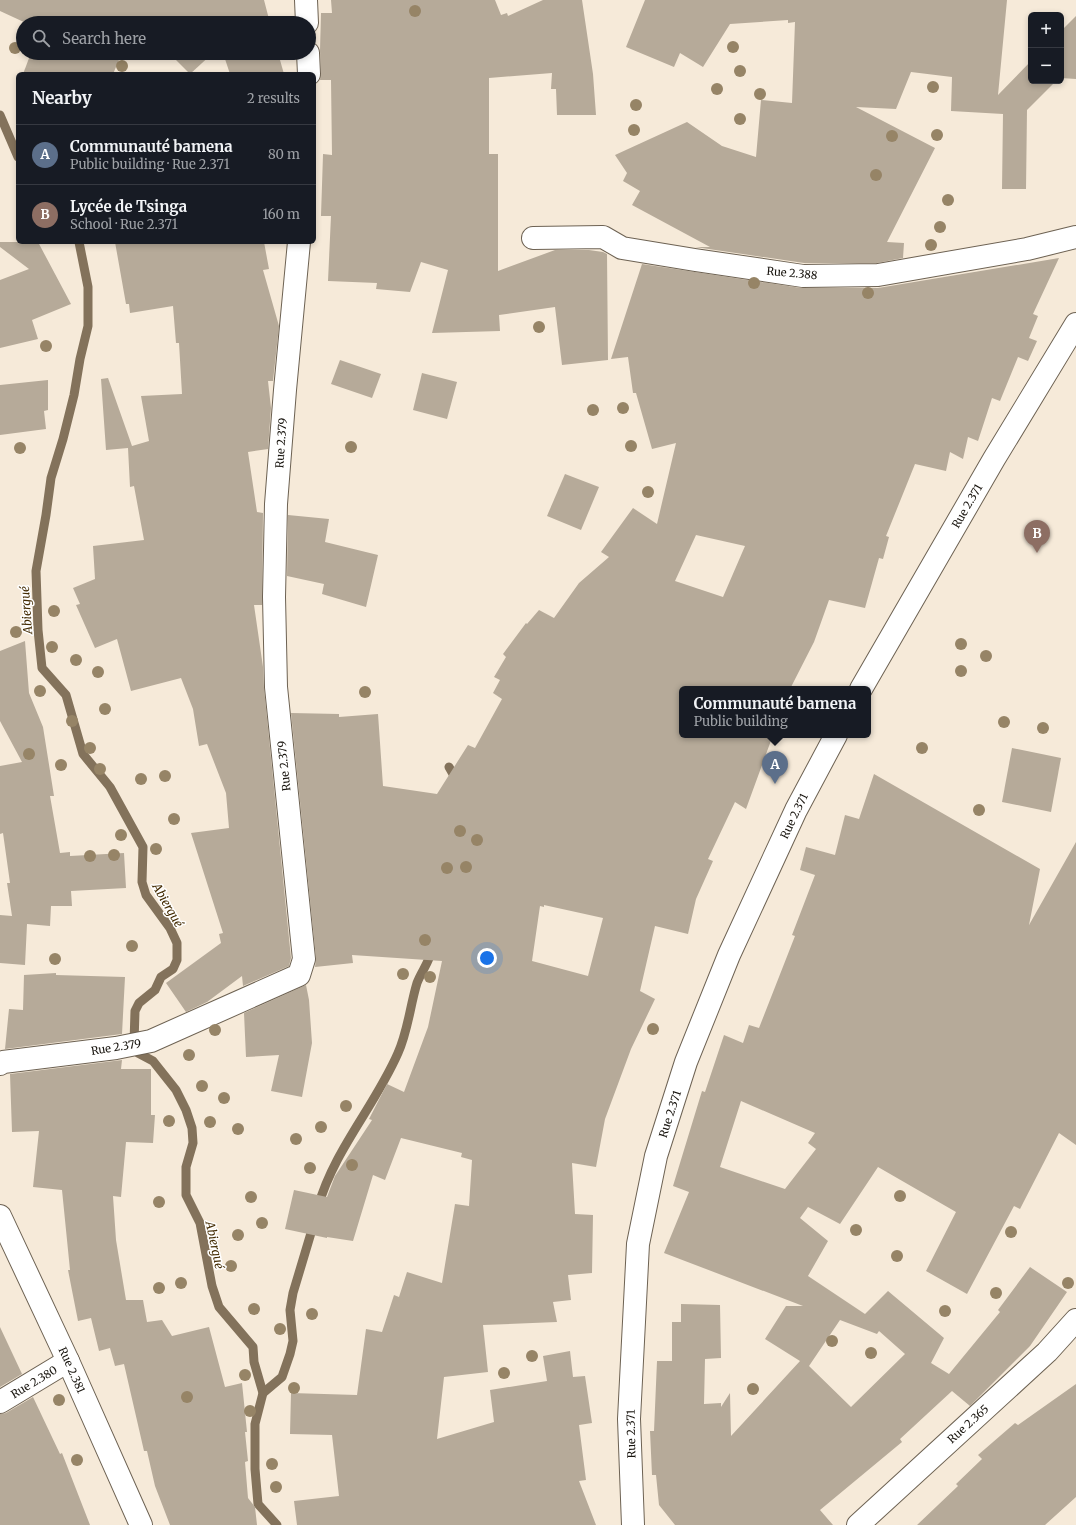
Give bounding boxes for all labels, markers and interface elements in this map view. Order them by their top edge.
map controls [1028,12,1064,84]
button: + [1028,12,1064,48]
search box [16,16,316,60]
icon: search [30,27,52,49]
text: Search here [62,29,146,48]
button: − [1028,48,1064,84]
text: Nearby [32,87,92,109]
text: 2 results [247,90,300,107]
text: Communauté bamena [70,137,233,156]
text: A [40,146,50,163]
text: 80 m [268,146,300,163]
text: Public building · Rue 2.371 [70,156,230,173]
text: Lycée de Tsinga [70,197,187,216]
text: B [40,206,50,223]
text: 160 m [262,206,300,223]
text: School · Rue 2.371 [70,216,178,233]
street label: Rue 2.388 [766,264,819,282]
street label: Rue 2.379 [272,417,290,469]
street label: Rue 2.371 [949,481,985,531]
pin: B [1024,520,1050,553]
water label: Abiergué [17,584,35,636]
popup [679,686,871,738]
text: Communauté bamena [694,694,856,713]
text: Public building [694,713,788,730]
street label: Rue 2.379 [274,740,294,792]
pin: A [762,751,788,784]
street label: Rue 2.371 [777,791,811,841]
water label: Abiergué [149,879,187,930]
your location [477,948,497,968]
street label: Rue 2.379 [90,1036,142,1058]
street label: Rue 2.371 [656,1089,684,1139]
water label: Abiergué [202,1219,228,1271]
street label: Rue 2.381 [56,1345,88,1395]
street label: Rue 2.380 [8,1363,60,1401]
street label: Rue 2.365 [944,1402,992,1446]
street label: Rue 2.371 [624,1409,638,1459]

